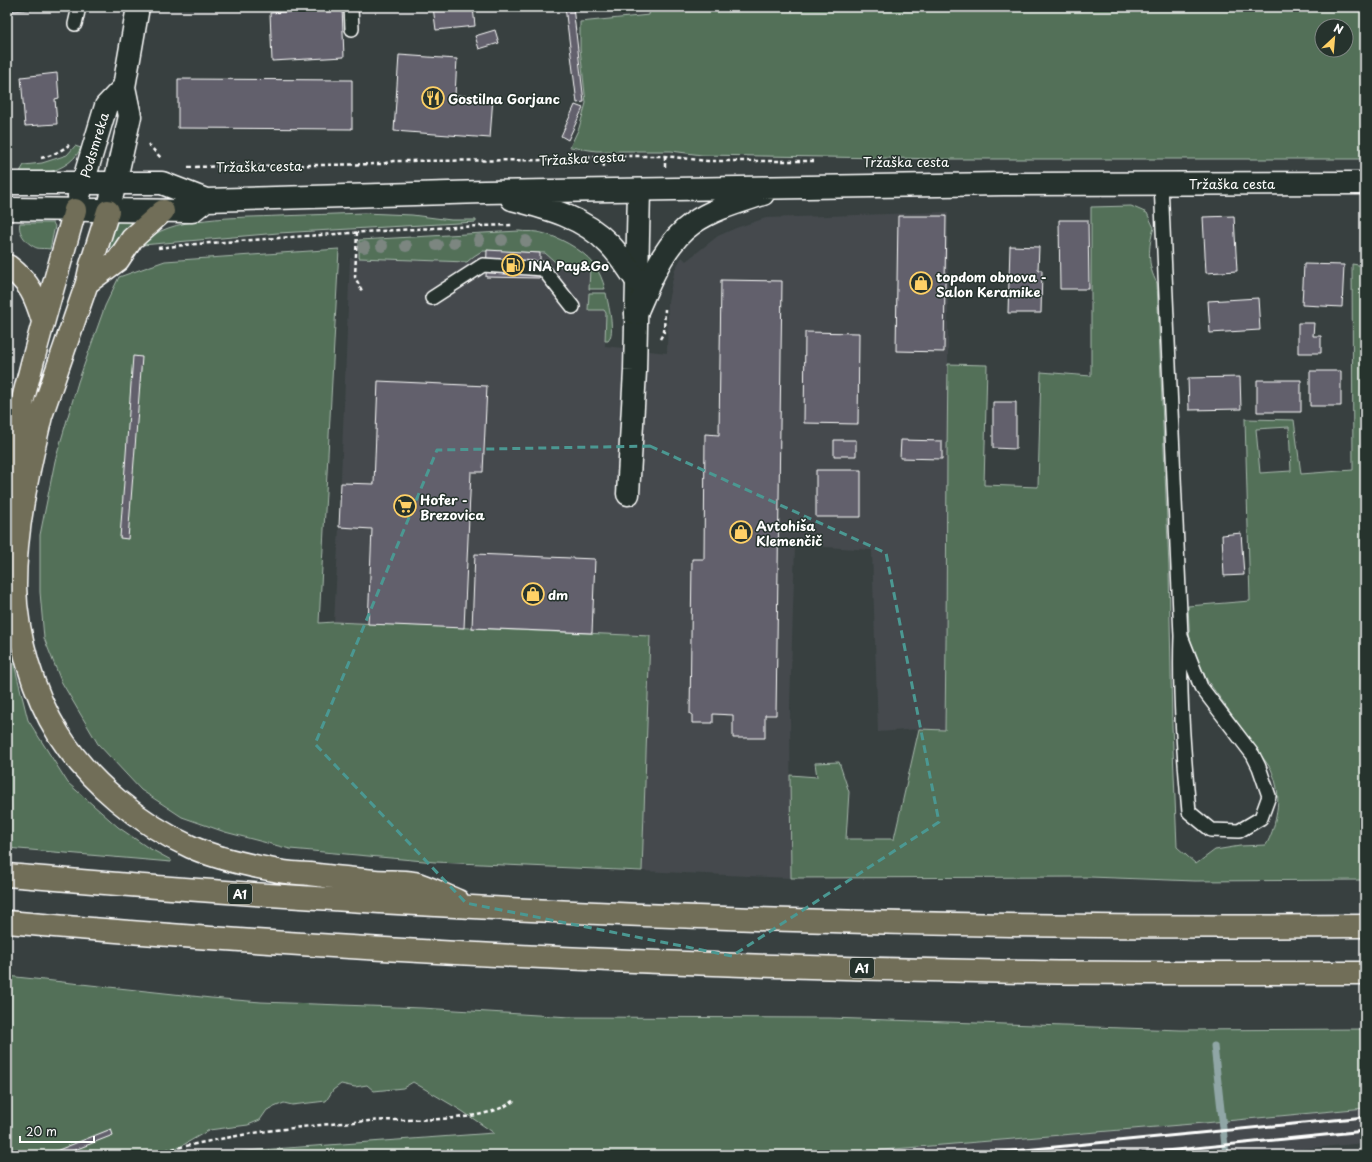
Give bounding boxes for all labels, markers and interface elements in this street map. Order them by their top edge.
north arrow [1314,18,1354,58]
text: N [1331,19,1347,38]
restaurant icon: Gostilna Gorjanc [420,85,446,111]
place label: Gostilna Gorjanc [448,89,560,108]
street label: Podsmreka [75,109,113,180]
street label: Tržaška cesta [538,146,626,170]
street label: Tržaška cesta [863,152,950,171]
street label: Tržaška cesta [216,156,303,176]
street label: Tržaška cesta [1189,174,1276,193]
fuel station icon: INA Pay&Go [500,252,526,278]
place label: INA Pay&Go [528,256,609,275]
place label: topdom obnova - Salon Keramike [936,267,1047,301]
shop icon: topdom obnova - Salon Keramike [908,270,934,296]
place label: Hofer - Brezovica [420,490,485,524]
supermarket icon: Hofer - Brezovica [392,493,418,519]
place label: Avtohiša Klemenčič [756,516,822,550]
shop icon: Avtohiša Klemenčič [728,519,754,545]
shop icon: dm [520,581,546,607]
place label: dm [548,585,568,604]
road number: A1 [228,884,252,904]
road number: A1 [850,958,874,978]
scale bar [20,1118,94,1144]
text: 20 m [26,1122,57,1140]

